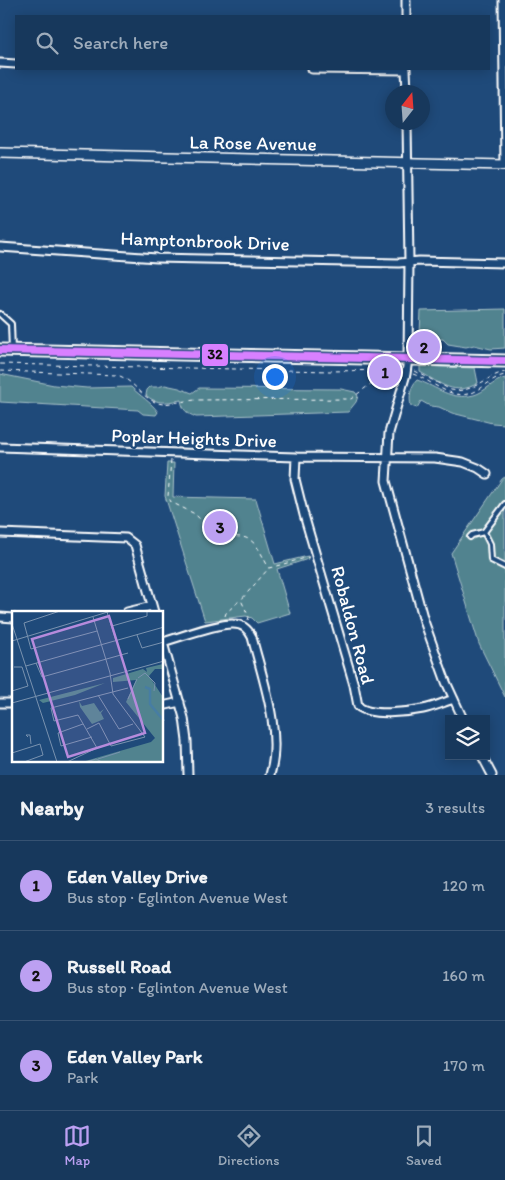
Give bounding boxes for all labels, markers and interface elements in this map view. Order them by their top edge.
search box [15,15,490,70]
icon: search [33,29,61,57]
text: Search here [73,31,168,54]
north arrow [385,85,430,130]
street label: La Rose Avenue [189,130,317,156]
street label: Hamptonbrook Drive [120,227,290,255]
pin: 2 [408,328,440,366]
line badge: 32 [201,343,229,367]
text: 32 [208,346,223,363]
pin: 1 [369,353,401,391]
your location [262,364,288,390]
street label: Poplar Heights Drive [111,424,277,452]
pin: 3 [204,508,236,546]
street label: Robaldon Road [326,563,380,687]
inset map [12,611,164,762]
map controls [445,715,490,760]
button: layers [445,715,490,760]
text: Nearby [20,795,84,820]
text: 3 results [425,798,485,817]
text: Eden Valley Drive [67,865,208,888]
text: 1 [32,876,40,895]
text: 120 m [442,876,485,895]
text: Bus stop · Eglinton Avenue West [67,888,288,907]
text: Russell Road [67,955,171,978]
text: 2 [32,966,40,985]
text: 160 m [442,966,485,985]
text: Bus stop · Eglinton Avenue West [67,978,288,997]
text: Eden Valley Park [67,1045,203,1068]
text: 3 [32,1056,40,1075]
text: 170 m [443,1056,485,1075]
text: Park [67,1068,98,1087]
tab: Map [63,1122,91,1169]
tab: Directions [218,1122,279,1169]
tab: Saved [406,1122,442,1169]

